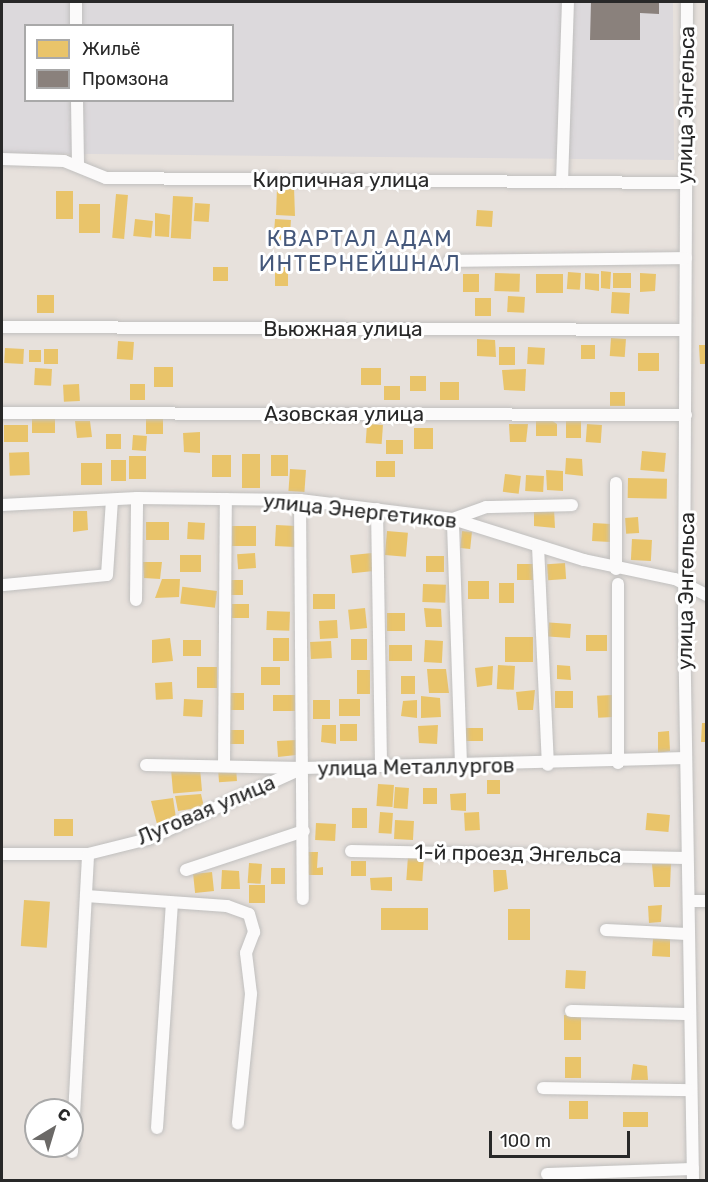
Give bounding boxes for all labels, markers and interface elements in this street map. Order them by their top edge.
legend [24,24,234,102]
street label: улица Энгельса [672,26,700,184]
text: Жильё [82,38,140,60]
text: Промзона [82,68,169,90]
street label: Кирпичная улица [253,167,429,193]
district label: КВАРТАЛ АДАМ ИНТЕРНЕЙШНАЛ [259,225,461,276]
street label: Вьюжная улица [263,316,423,342]
street label: Азовская улица [264,401,424,427]
street label: улица Энергетиков [262,488,458,534]
street label: улица Энгельса [672,512,700,670]
street label: улица Металлургов [317,753,515,781]
street label: Луговая улица [133,770,279,850]
street label: 1-й проезд Энгельса [414,840,622,868]
north arrow [24,1098,84,1158]
text: С [54,1104,74,1126]
scale bar [492,1119,633,1157]
text: 100 m [500,1130,551,1152]

